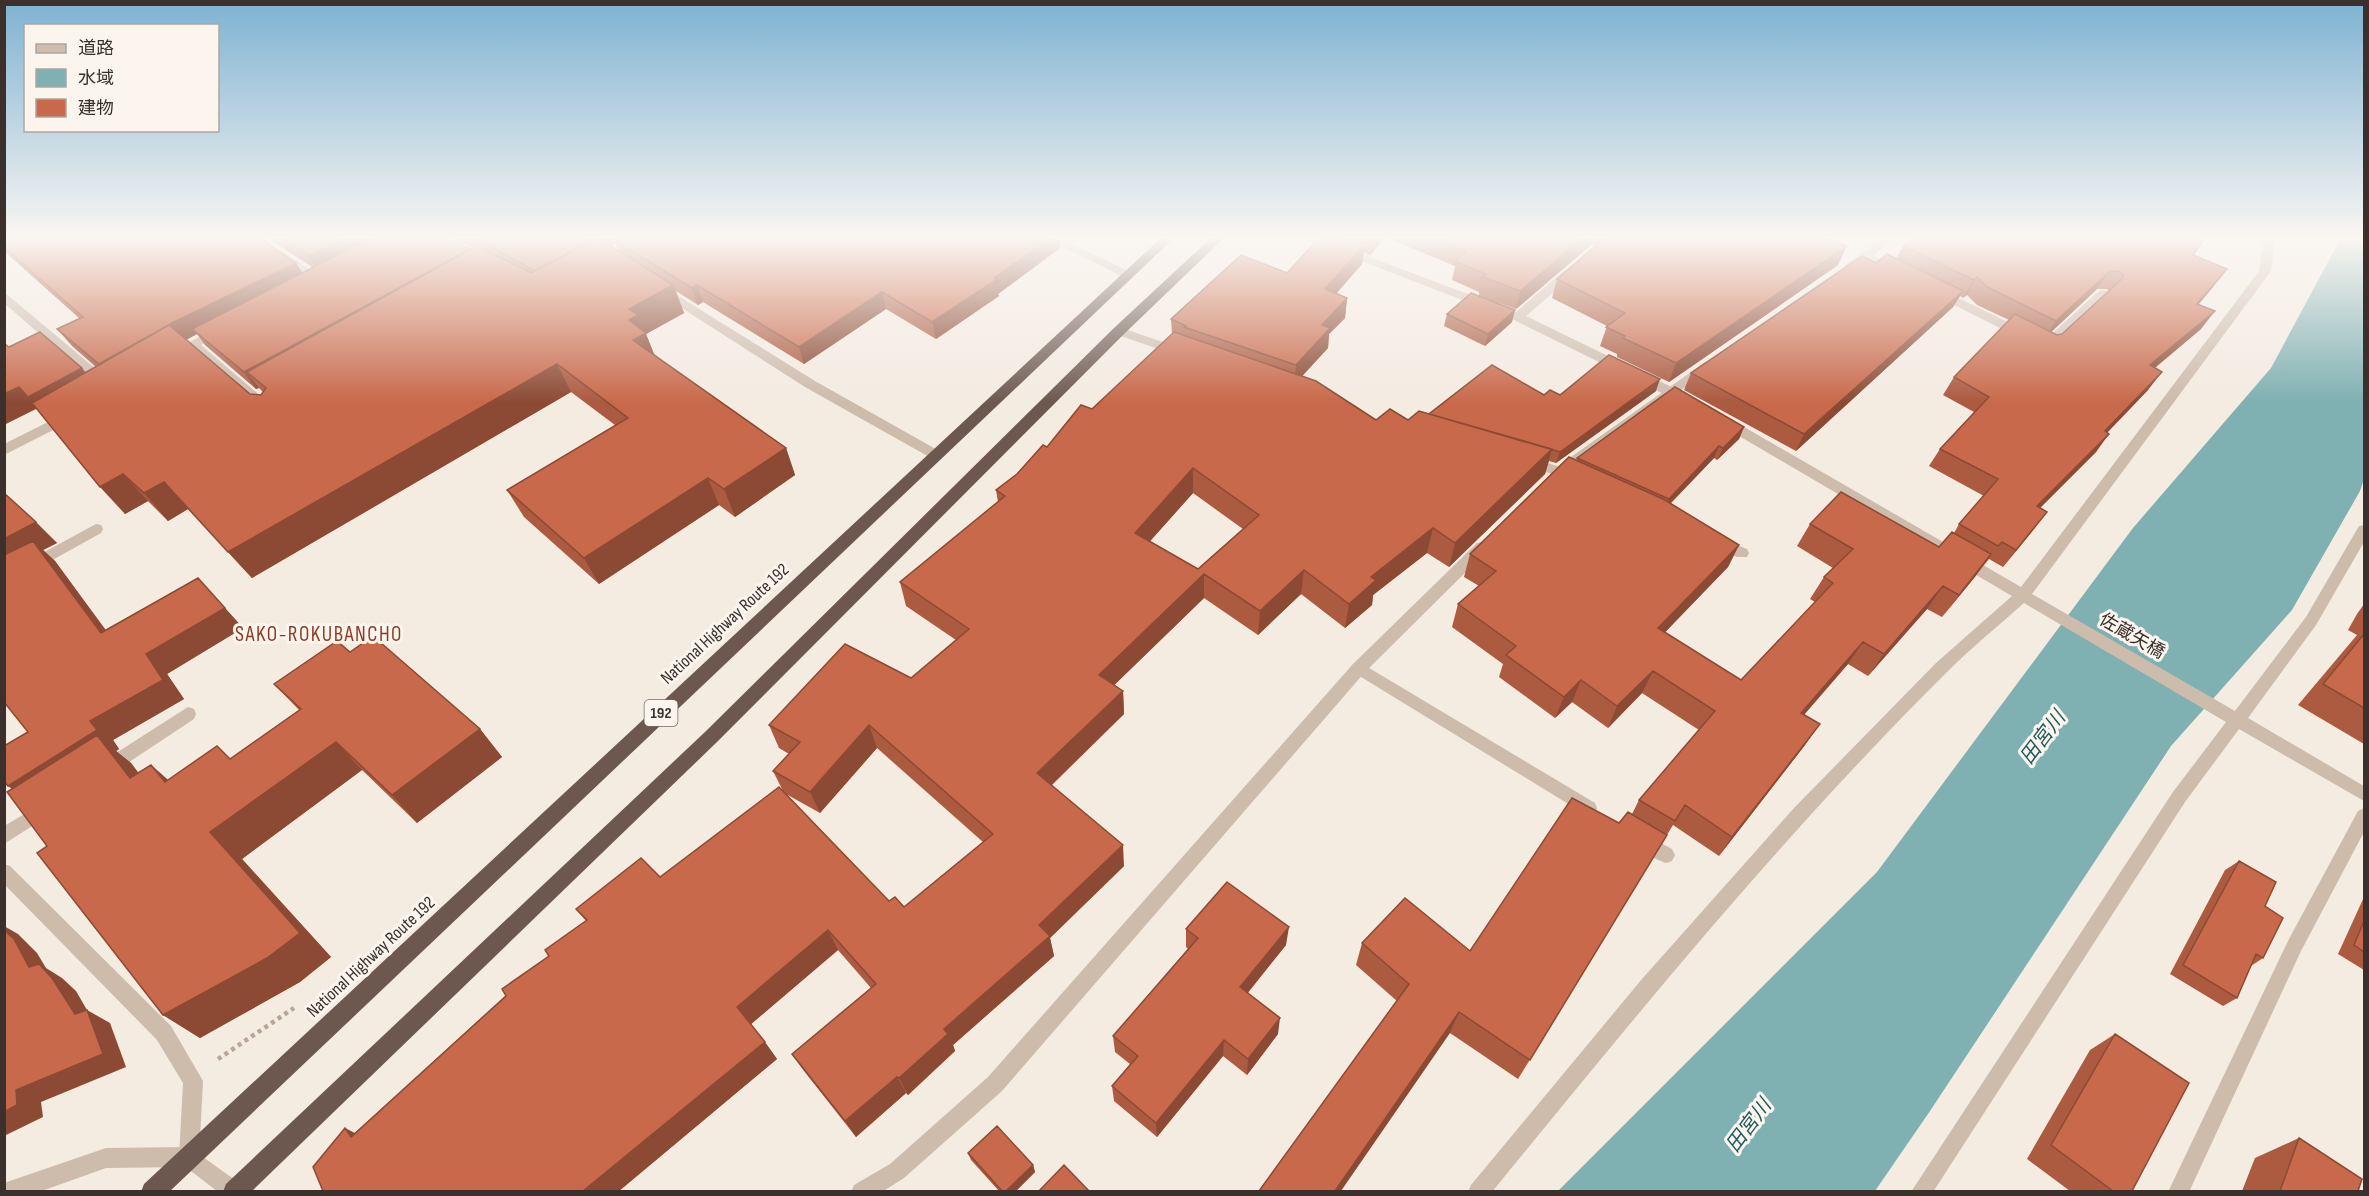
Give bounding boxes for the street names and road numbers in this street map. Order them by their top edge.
street label: National Highway Route 192 [657,559,793,689]
street label: 佐蔵矢橋 [2096,609,2168,663]
road number: 192 [644,700,678,726]
street label: National Highway Route 192 [303,892,439,1022]

